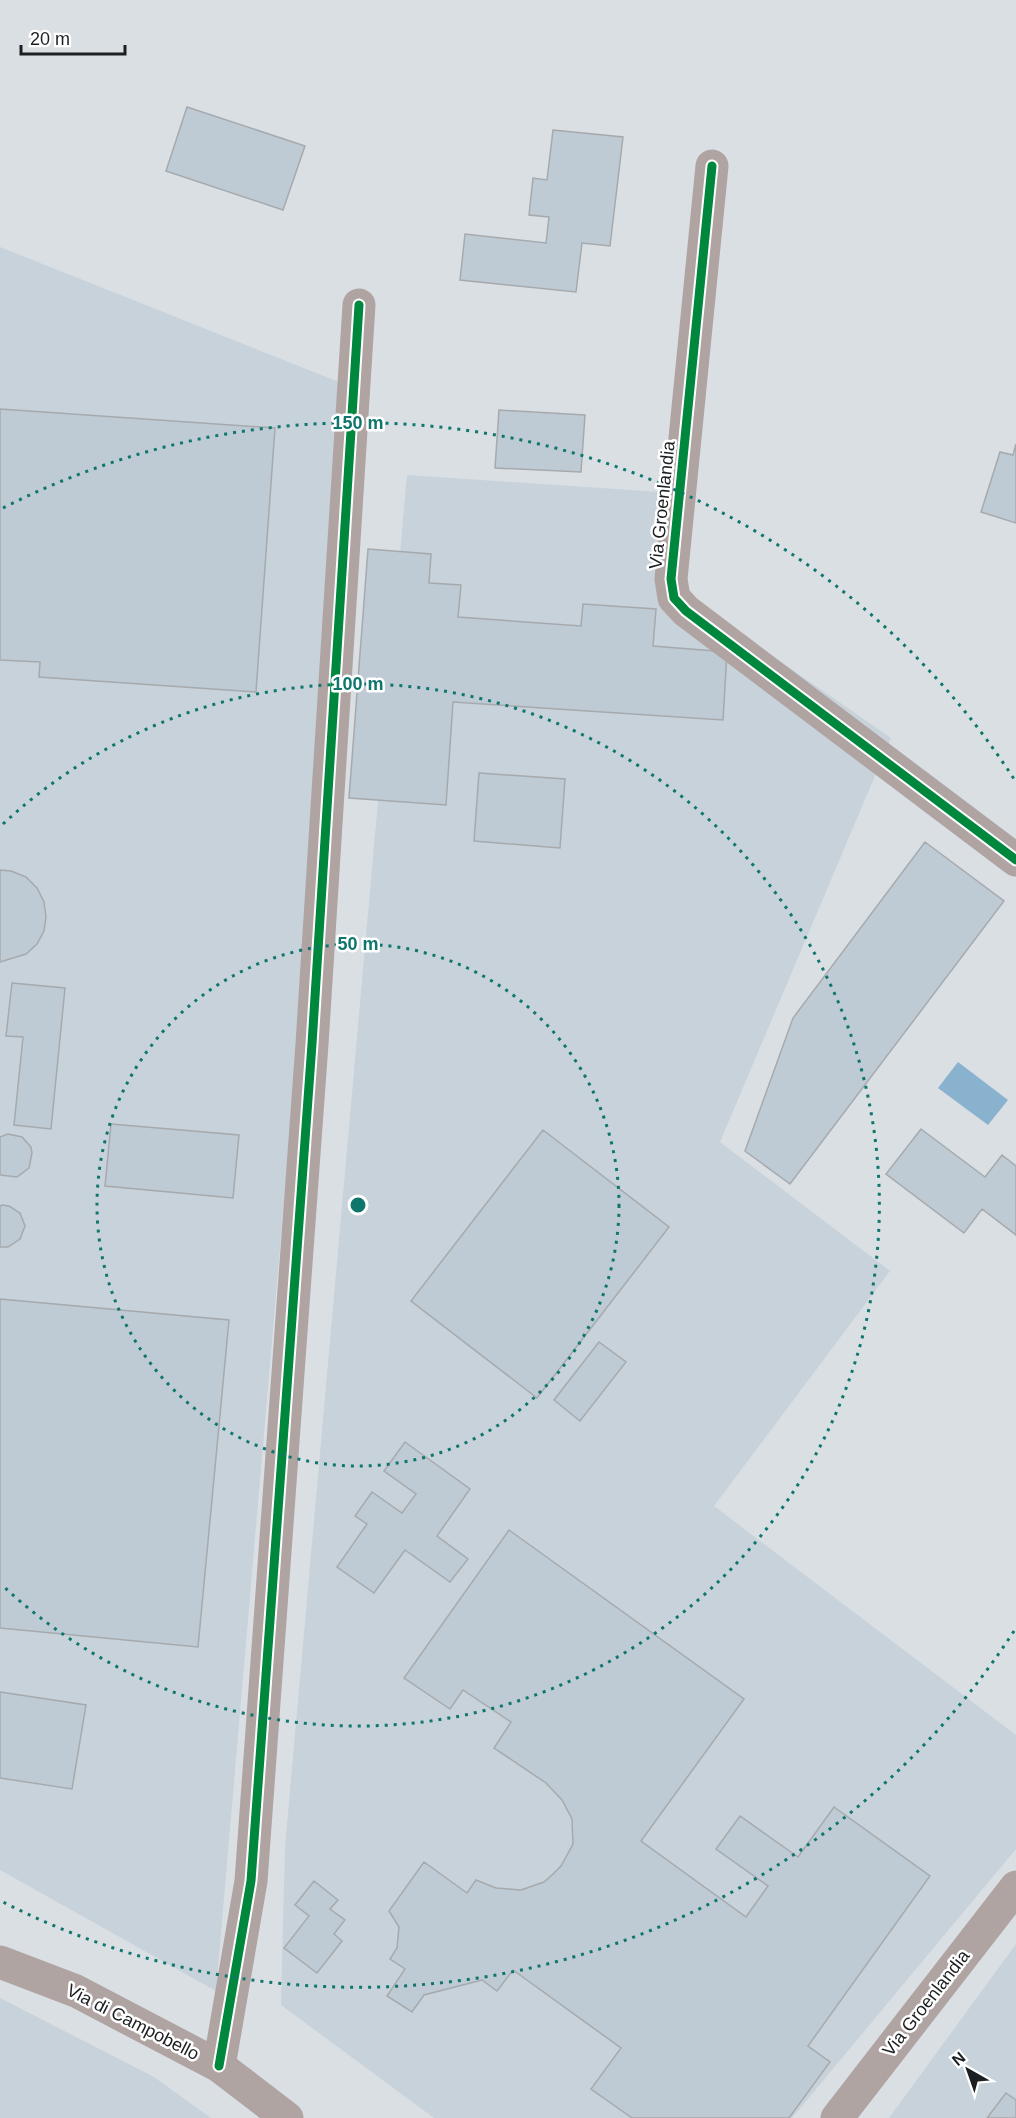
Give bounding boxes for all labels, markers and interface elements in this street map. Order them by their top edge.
scale bar [21,18,124,56]
text: 20 m [30,29,70,49]
text: 150 m [332,413,384,433]
street label: Via Groenlandia [645,439,679,570]
text: 100 m [332,674,384,694]
text: 50 m [337,934,379,954]
centre of rings [348,1195,368,1215]
street label: Via Groenlandia [878,1945,974,2060]
street label: Via di Campobello [64,1980,202,2064]
north arrow [938,2040,998,2100]
text: N [949,2049,969,2069]

